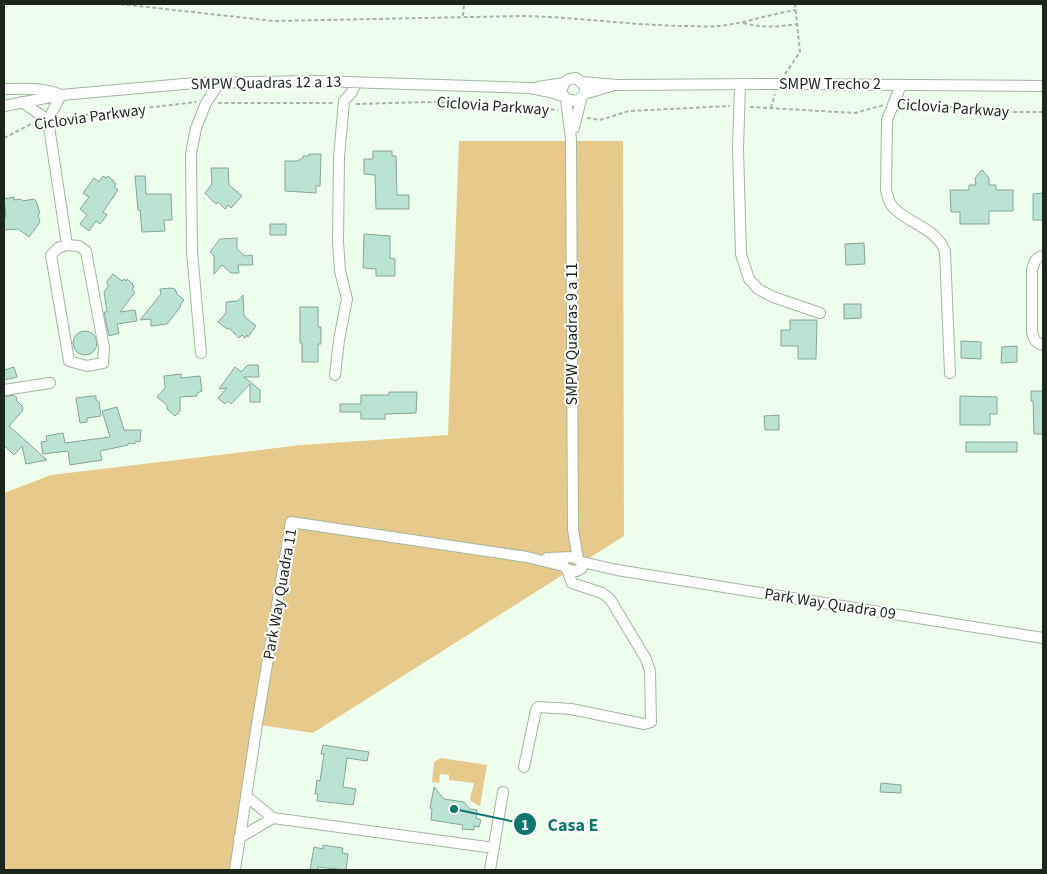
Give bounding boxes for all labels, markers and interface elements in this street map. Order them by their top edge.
street label: SMPW Quadras 12 a 13 [190,71,342,95]
street label: SMPW Trecho 2 [779,73,881,95]
street label: Ciclovia Parkway [436,91,550,121]
street label: Ciclovia Parkway [896,93,1010,123]
street label: Ciclovia Parkway [33,98,148,136]
street label: SMPW Quadras 9 a 11 [561,263,583,405]
street label: Park Way Quadra 11 [258,527,302,661]
street label: Park Way Quadra 09 [763,583,897,625]
callout: Casa E [513,808,608,841]
text: Casa E [548,813,598,838]
text: 1 [521,815,529,836]

